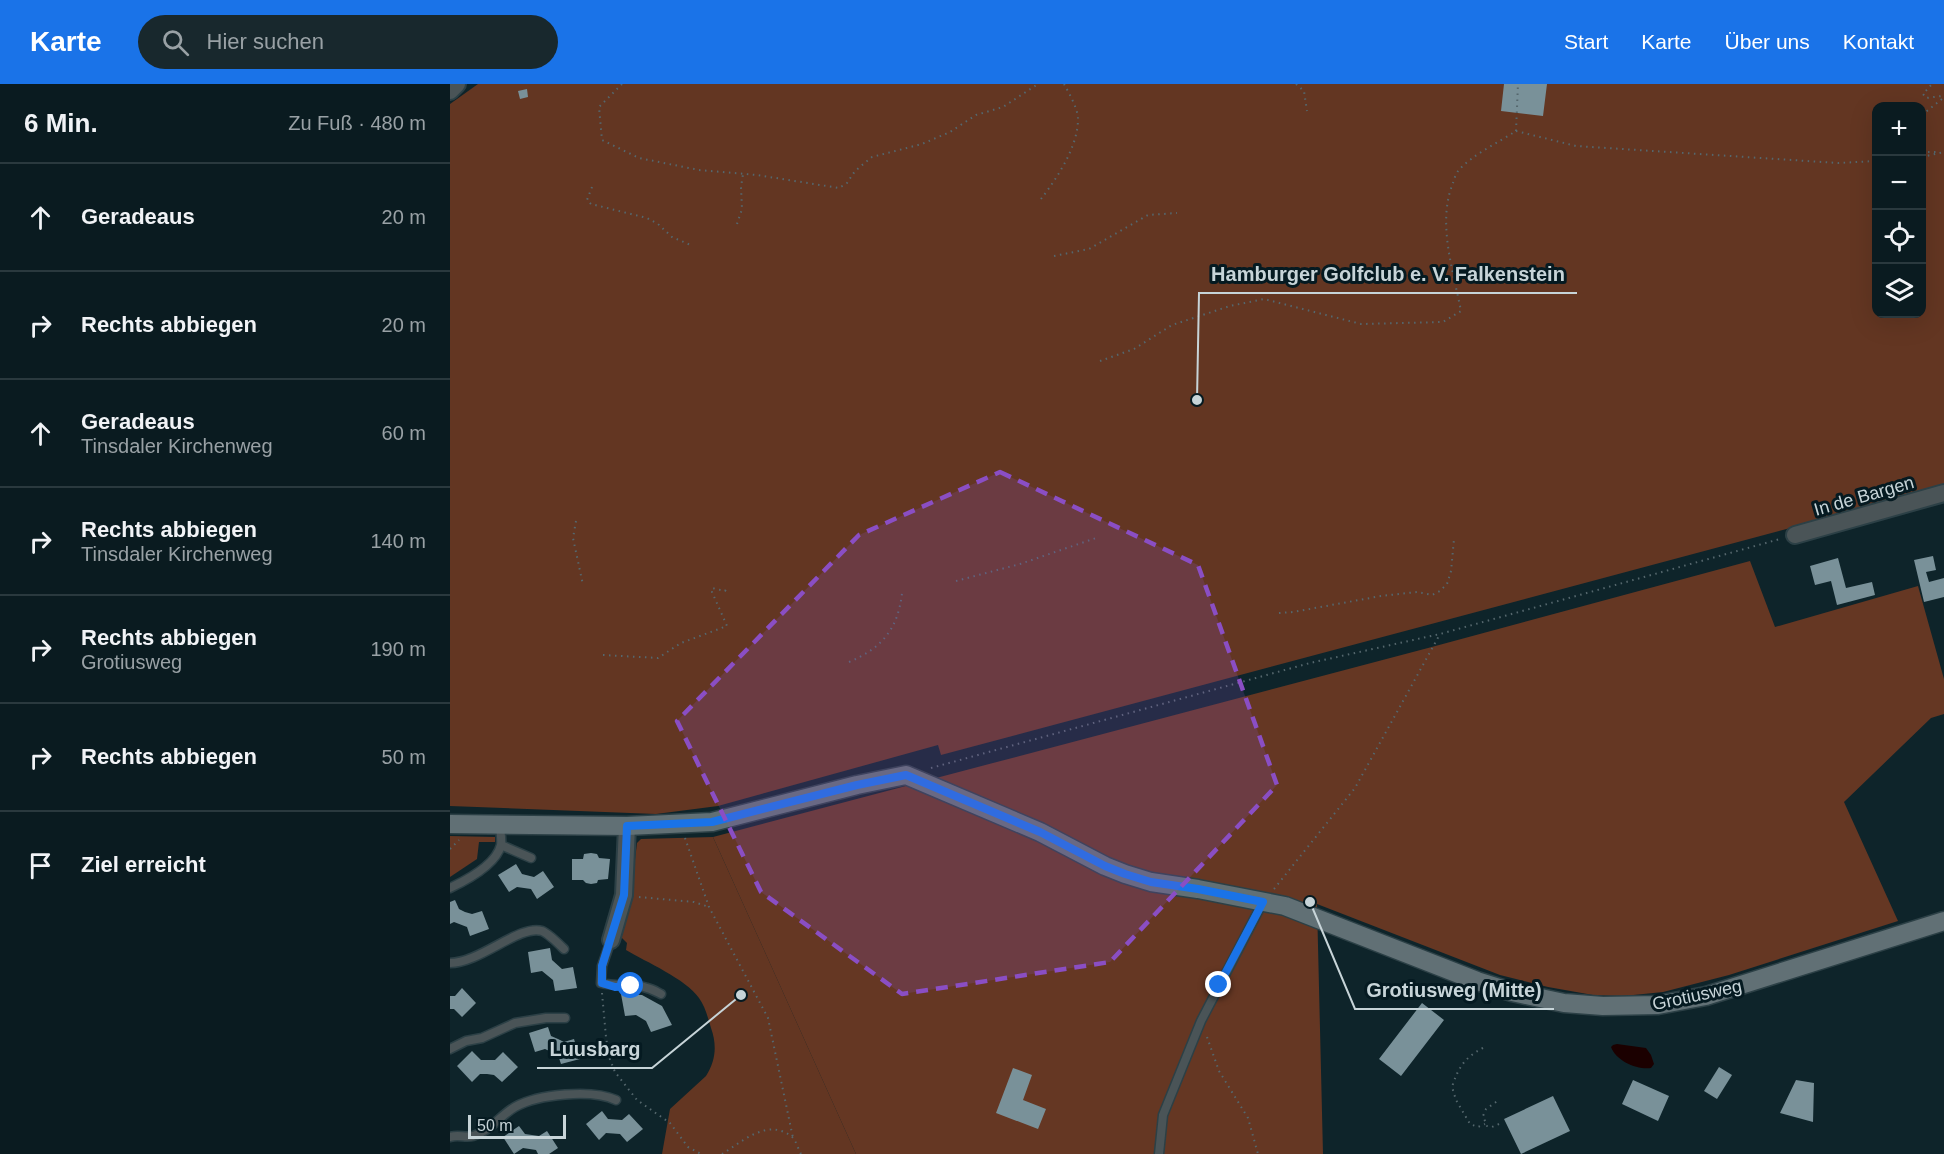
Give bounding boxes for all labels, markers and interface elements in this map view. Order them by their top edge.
search box [138,15,558,69]
text: Karte [30,26,102,57]
icon: search [159,26,192,59]
text: Hier suchen [207,29,324,54]
text: Start [1564,30,1608,53]
text: Karte [1641,30,1692,53]
text: Über uns [1725,30,1810,53]
text: Kontakt [1843,30,1914,53]
map controls [1872,102,1926,318]
button: + [1872,102,1926,156]
text: 6 Min. [24,108,98,138]
text: Zu Fuß · 480 m [288,112,426,134]
button: − [1872,156,1926,210]
icon: ahead [24,201,57,234]
text: Geradeaus [81,204,195,229]
text: 20 m [382,206,426,228]
button: locate [1872,210,1926,264]
callout: Hamburger Golfclub e. V. Falkenstein [1199,255,1577,293]
text: Hamburger Golfclub e. V. Falkenstein [1211,263,1565,285]
button: layers [1872,264,1926,318]
icon: right [24,309,57,342]
text: Rechts abbiegen [81,312,257,337]
text: 20 m [382,314,426,336]
text: Geradeaus [81,409,195,434]
icon: ahead [24,417,57,450]
text: 60 m [382,422,426,444]
text: Tinsdaler Kirchenweg [81,435,273,457]
street label: In de Bargen [1812,472,1916,520]
text: Rechts abbiegen [81,517,257,542]
icon: right [24,525,57,558]
text: 140 m [370,530,426,552]
text: Tinsdaler Kirchenweg [81,543,273,565]
text: Rechts abbiegen [81,625,257,650]
icon: right [24,633,57,666]
text: 190 m [370,638,426,660]
text: Grotiusweg [81,651,182,673]
icon: right [24,741,57,774]
text: Rechts abbiegen [81,744,257,769]
text: 50 m [382,746,426,768]
icon: arrive [24,849,57,882]
text: Ziel erreicht [81,852,206,877]
route end [1205,971,1231,997]
callout: Grotiusweg (Mitte) [1355,971,1554,1009]
route start [617,972,643,998]
street label: Grotiusweg [1650,976,1744,1014]
text: Grotiusweg (Mitte) [1366,979,1542,1001]
callout: Luusbarg [537,1030,652,1068]
text: Luusbarg [549,1038,641,1060]
scale bar [468,1112,566,1140]
text: 50 m [477,1117,513,1134]

